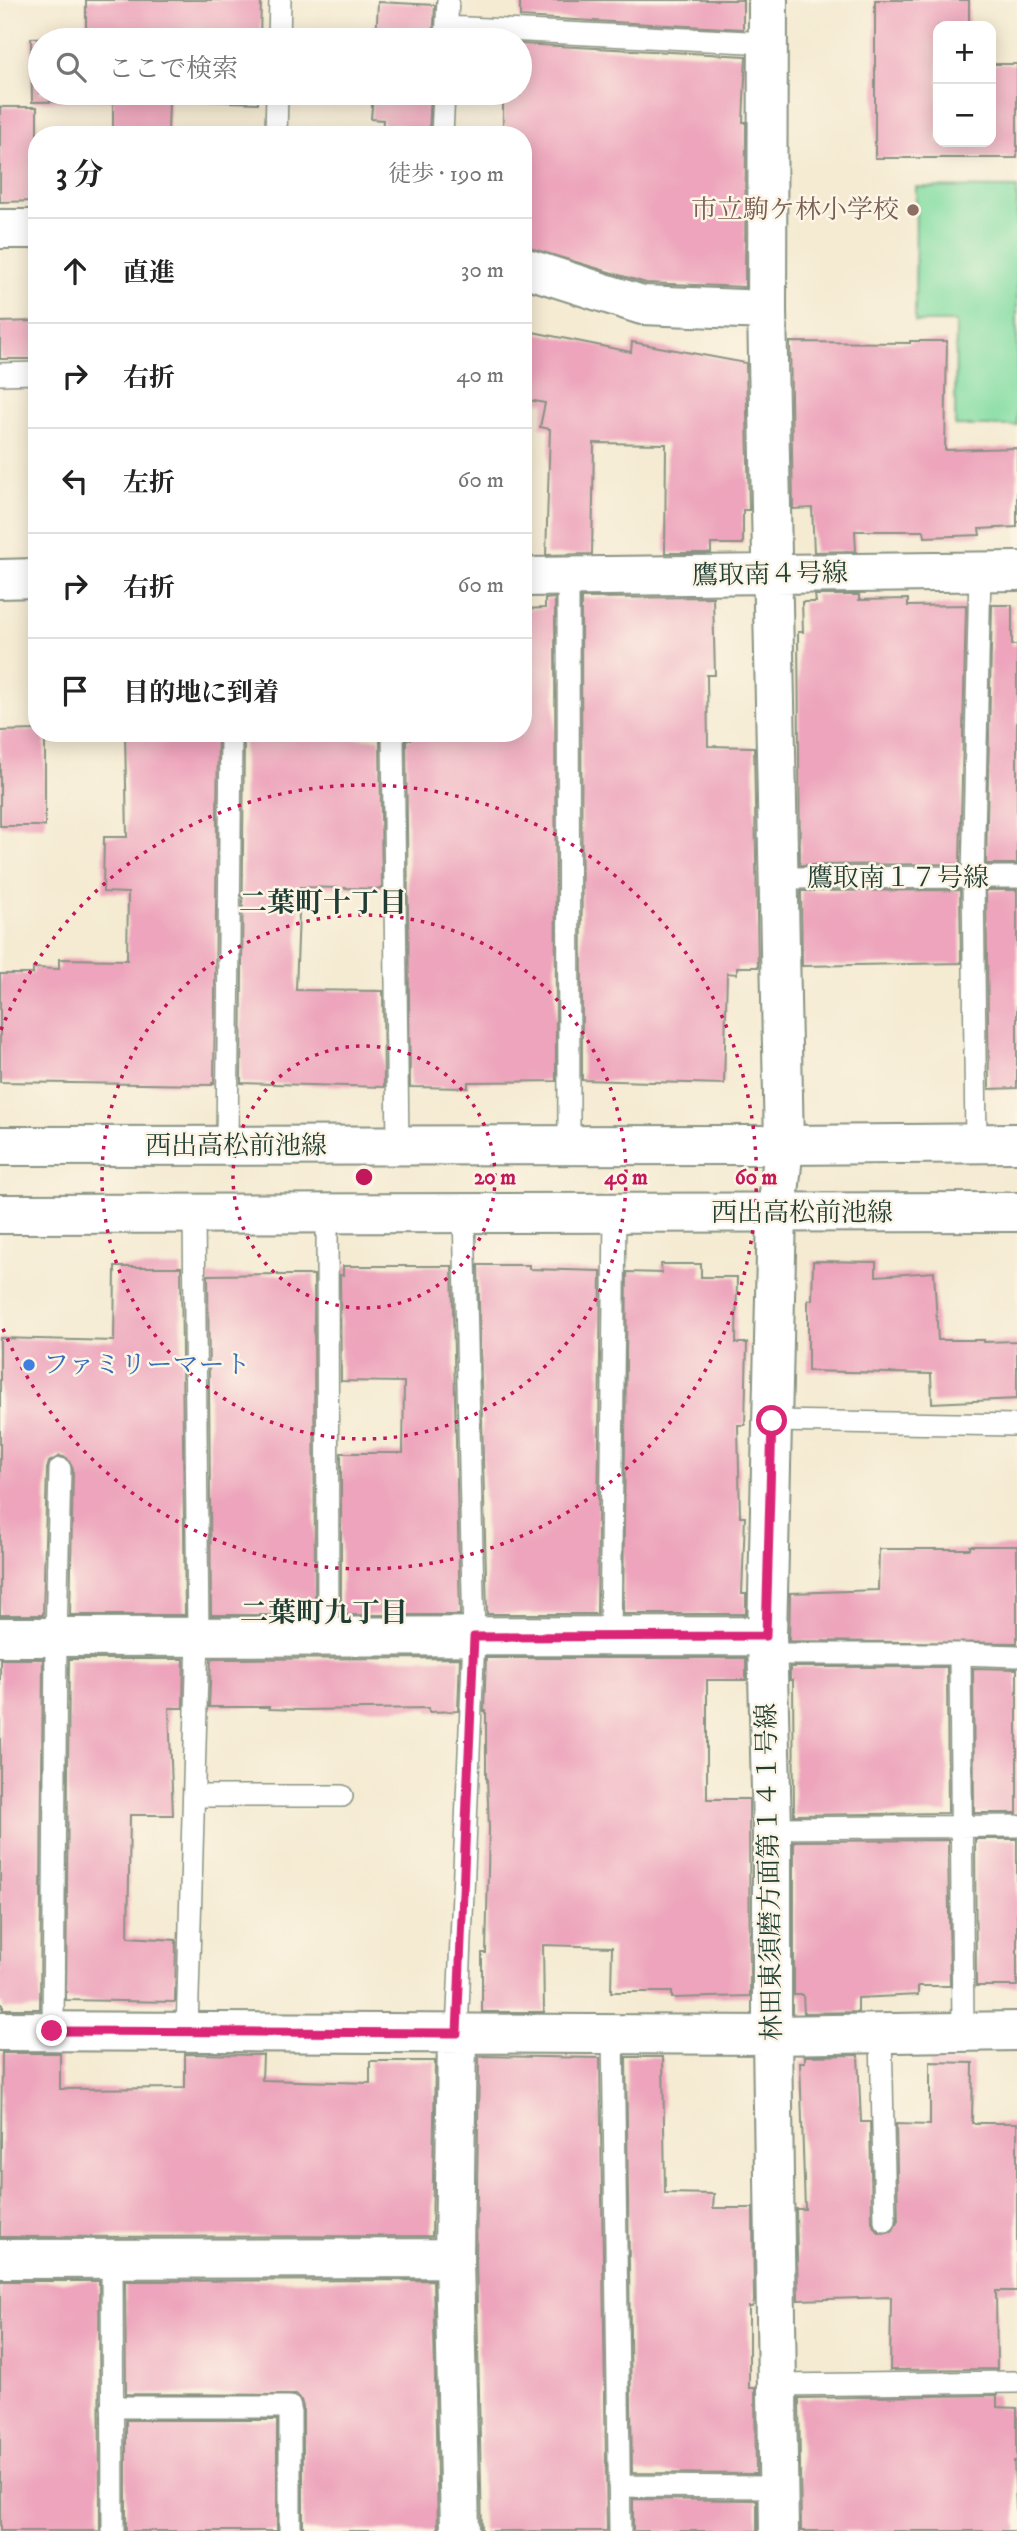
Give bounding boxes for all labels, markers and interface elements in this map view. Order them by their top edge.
map controls [933,21,996,147]
button: + [933,21,996,84]
search box [28,28,532,105]
icon: search [52,48,90,86]
text: ここで検索 [108,53,238,86]
button: − [933,84,996,147]
text: 3 分 [56,157,104,194]
text: 徒歩 · 190 m [388,160,504,189]
place label: 市立駒ケ林小学校 [691,194,899,227]
marker: 市立駒ケ林小学校 [905,202,921,218]
icon: ahead [56,252,94,290]
text: 30 m [461,256,504,285]
text: 直進 [123,257,175,290]
icon: right [56,357,94,395]
text: 40 m [456,361,504,390]
text: 右折 [123,362,175,395]
icon: left [56,462,94,500]
text: 60 m [457,466,504,495]
text: 左折 [123,467,175,500]
street label: 鷹取南４号線 [692,557,848,593]
icon: right [56,567,94,605]
text: 60 m [457,571,504,600]
text: 右折 [123,572,175,605]
icon: arrive [56,672,94,710]
text: 目的地に到着 [123,677,279,710]
street label: 鷹取南１７号線 [807,862,989,895]
district label: 二葉町十丁目 [239,886,407,921]
street label: 西出高松前池線 [145,1130,327,1163]
centre of rings [352,1165,376,1189]
text: 20 m [474,1165,516,1191]
text: 40 m [604,1165,648,1191]
text: 60 m [735,1165,777,1191]
street label: 西出高松前池線 [711,1197,893,1230]
place label: ファミリーマート [43,1349,250,1382]
marker: ファミリーマート [21,1357,37,1373]
route start [756,1405,787,1436]
district label: 二葉町九丁目 [240,1596,408,1631]
street label: 林田東須磨方面第１４１号線 [751,1703,789,2041]
route end [36,2015,67,2046]

